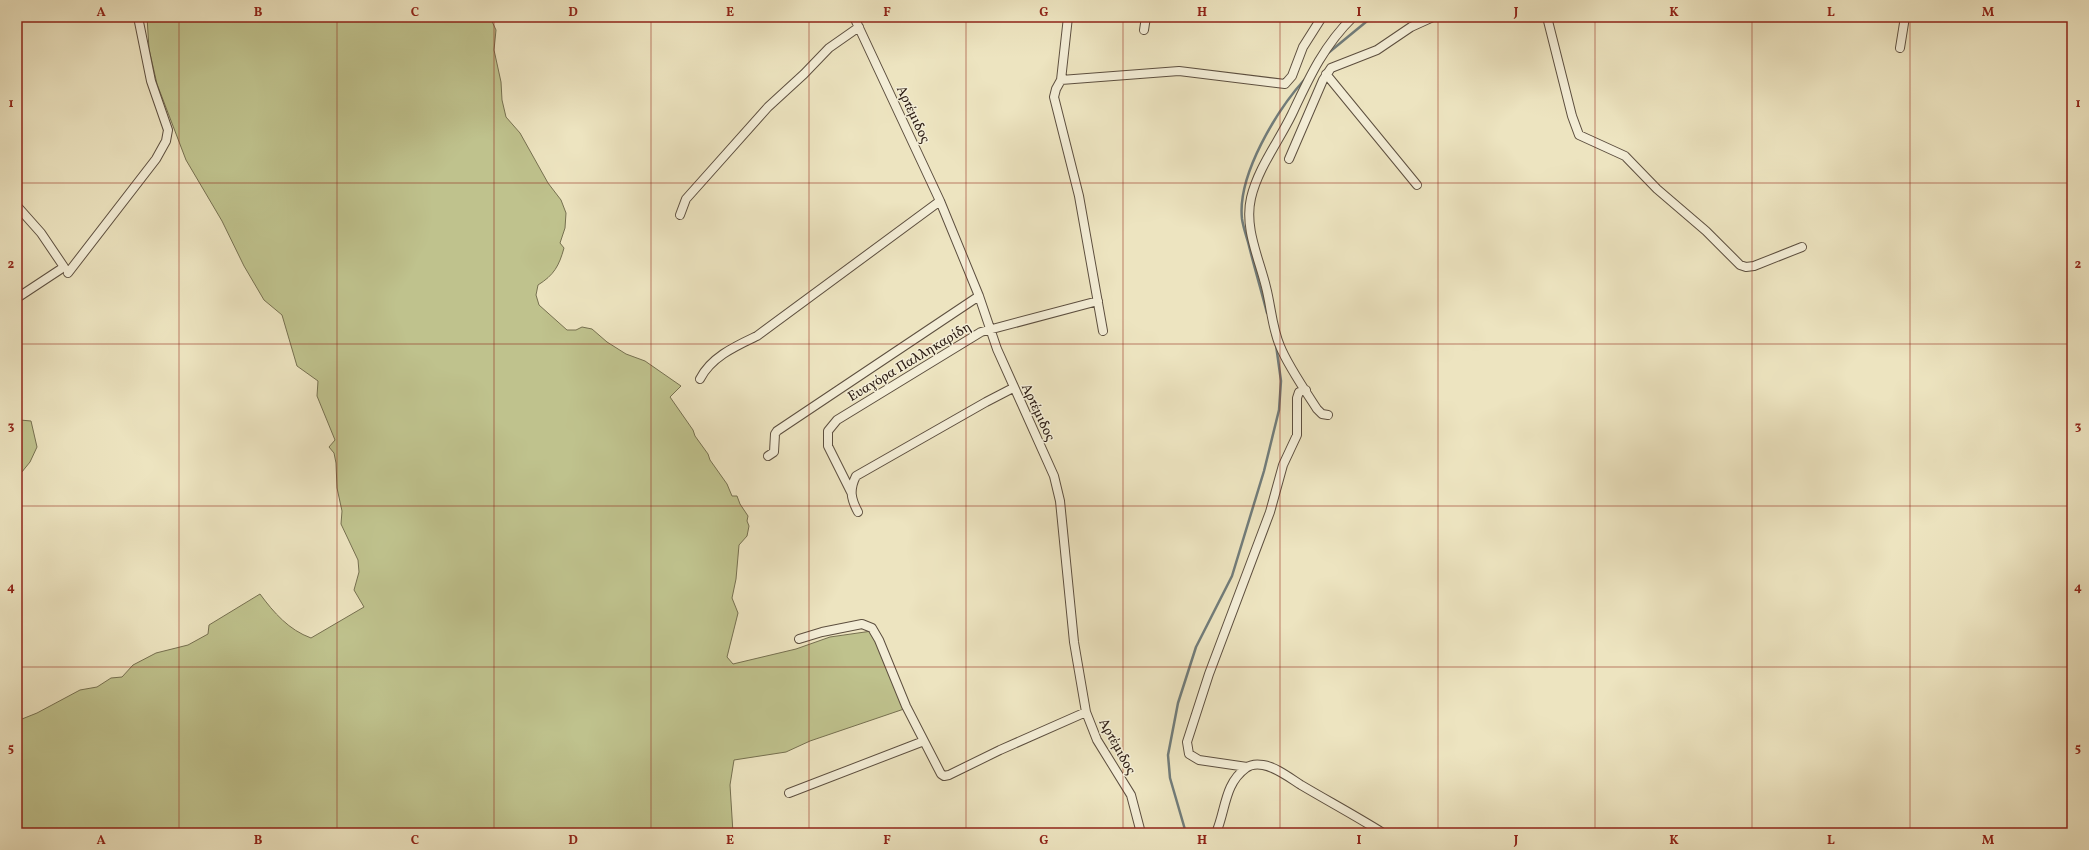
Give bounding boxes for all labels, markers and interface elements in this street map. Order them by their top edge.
text: A [96,4,106,22]
text: B [254,4,263,22]
text: C [411,4,419,22]
text: D [568,4,578,22]
text: E [726,4,734,22]
text: F [883,4,891,22]
text: G [1039,4,1049,22]
text: H [1197,4,1207,22]
text: I [1357,4,1362,22]
text: J [1513,4,1519,22]
text: K [1669,4,1679,22]
text: L [1827,4,1835,22]
text: M [1982,4,1995,22]
street label: Αρτέμιδος [891,83,934,146]
text: 1 [8,95,14,113]
text: 1 [2075,95,2081,113]
text: 2 [8,256,15,274]
text: 2 [2075,256,2082,274]
street label: Ευαγόρα Παλληκαρίδη [845,318,975,407]
street label: Αρτέμιδος [1016,381,1059,444]
text: 3 [8,418,15,436]
text: 3 [2075,418,2082,436]
text: 4 [7,579,15,597]
text: 4 [2074,579,2082,597]
street label: Αρτέμιδος [1093,715,1140,778]
text: 5 [8,740,14,758]
text: 5 [2075,740,2081,758]
text: A [96,832,106,850]
text: B [254,832,263,850]
text: C [411,832,419,850]
text: D [568,832,578,850]
text: E [726,832,734,850]
text: F [883,832,891,850]
text: G [1039,832,1049,850]
text: H [1197,832,1207,850]
text: I [1357,832,1362,850]
text: J [1513,832,1519,850]
text: K [1669,832,1679,850]
text: L [1827,832,1835,850]
text: M [1982,832,1995,850]

